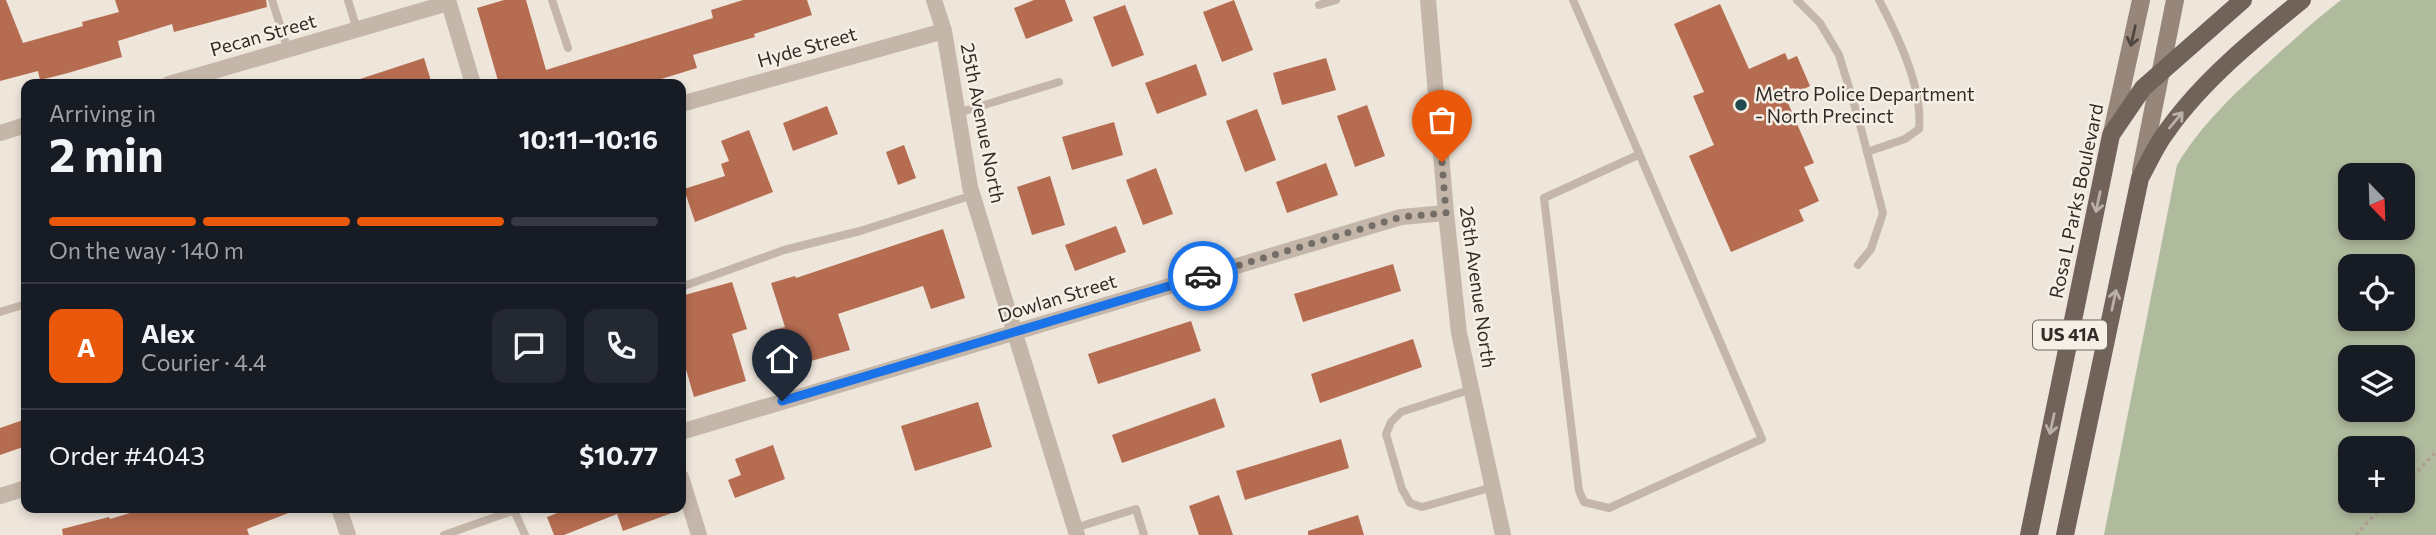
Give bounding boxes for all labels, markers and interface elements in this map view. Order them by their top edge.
street label: Pecan Street [207,8,319,61]
street label: Hyde Street [755,21,859,72]
one-way arrow [2125,24,2139,47]
street label: 25th Avenue North [957,41,1010,205]
place label: Metro Police Department - North Precinct [1755,82,1975,127]
pin [1412,90,1472,162]
marker: Metro Police Department - North Precinct [1733,97,1749,113]
text: Arriving in [49,99,156,127]
icon: bag [1423,101,1461,139]
street label: Rosa L Parks Boulevard [2044,101,2107,300]
one-way arrow [2168,111,2184,129]
text: 10:11–10:16 [519,123,658,154]
text: 2 min [49,125,164,181]
north arrow [2338,163,2415,240]
map controls [2338,163,2415,513]
one-way arrow [2090,190,2104,213]
street label: 26th Avenue North [1456,204,1501,369]
text: On the way · 140 m [49,236,244,264]
courier [1168,241,1238,311]
button: locate [2338,254,2415,331]
icon: car [1184,257,1222,295]
street label: Dowlan Street [995,268,1119,327]
one-way arrow [2108,289,2122,312]
button: chat [492,309,566,383]
button: phone [584,309,658,383]
text: Alex [141,317,195,348]
road number: US 41A [2033,320,2107,349]
pin [752,329,812,401]
text: A [77,331,95,362]
icon: home [763,340,801,378]
button: layers [2338,345,2415,422]
text: Courier · 4.4 [141,348,267,376]
one-way arrow [2044,412,2058,435]
button: + [2338,436,2415,513]
text: Order #4043 [49,439,205,470]
text: $10.77 [579,439,658,470]

